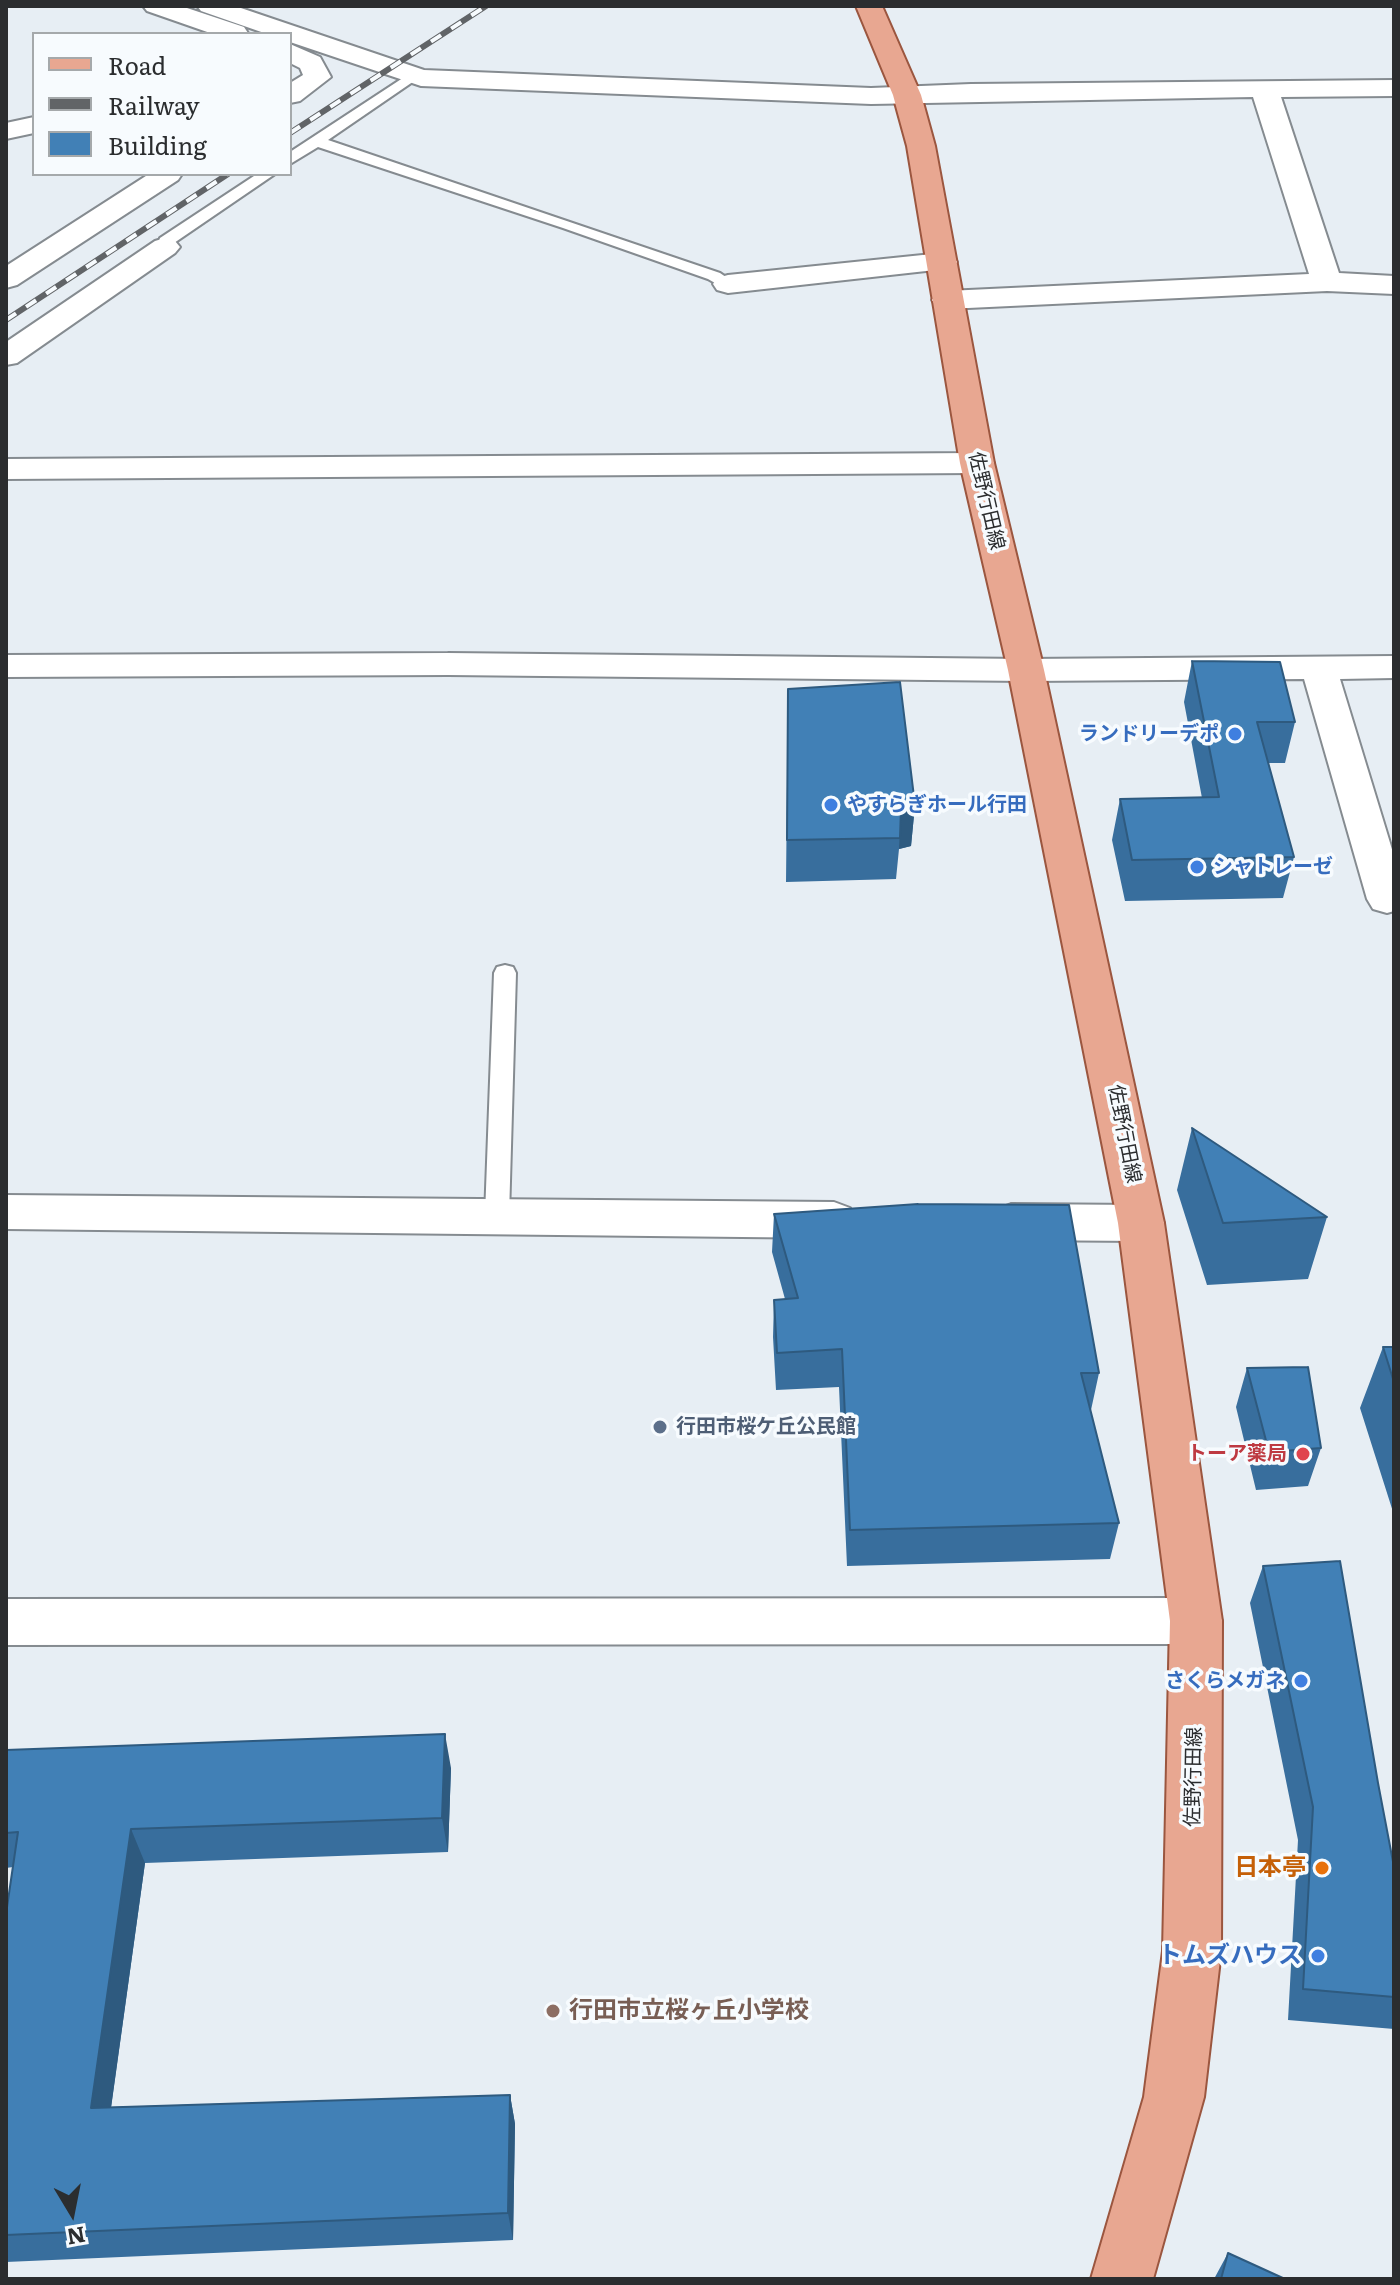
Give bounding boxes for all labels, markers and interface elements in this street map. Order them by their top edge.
legend [32,32,292,176]
text: Road [108,47,166,82]
text: Railway [108,87,200,122]
text: Building [108,127,207,162]
street label: 佐野行田線 [963,450,1009,552]
place label: ランドリーデポ [1079,722,1219,746]
marker: ランドリーデポ [1226,725,1244,743]
place label: やすらぎホール行田 [847,793,1027,817]
marker: やすらぎホール行田 [822,796,840,814]
place label: シャトレーゼ [1213,855,1333,879]
marker: シャトレーゼ [1188,858,1206,876]
street label: 佐野行田線 [1103,1083,1145,1185]
place label: 行田市桜ケ丘公民館 [676,1415,856,1439]
marker: 行田市桜ケ丘公民館 [651,1418,669,1436]
place label: トーア薬局 [1187,1442,1287,1466]
marker: トーア薬局 [1294,1445,1312,1463]
place label: さくらメガネ [1165,1669,1285,1693]
marker: さくらメガネ [1292,1672,1310,1690]
street label: 佐野行田線 [1181,1727,1207,1827]
place label: 日本亭 [1234,1854,1306,1882]
marker: 日本亭 [1313,1859,1331,1877]
place label: トムズハウス [1158,1942,1302,1970]
marker: トムズハウス [1309,1947,1327,1965]
place label: 行田市立桜ヶ丘小学校 [569,1997,809,2025]
marker: 行田市立桜ヶ丘小学校 [544,2002,562,2020]
north arrow [32,2173,112,2253]
text: N [64,2219,88,2255]

